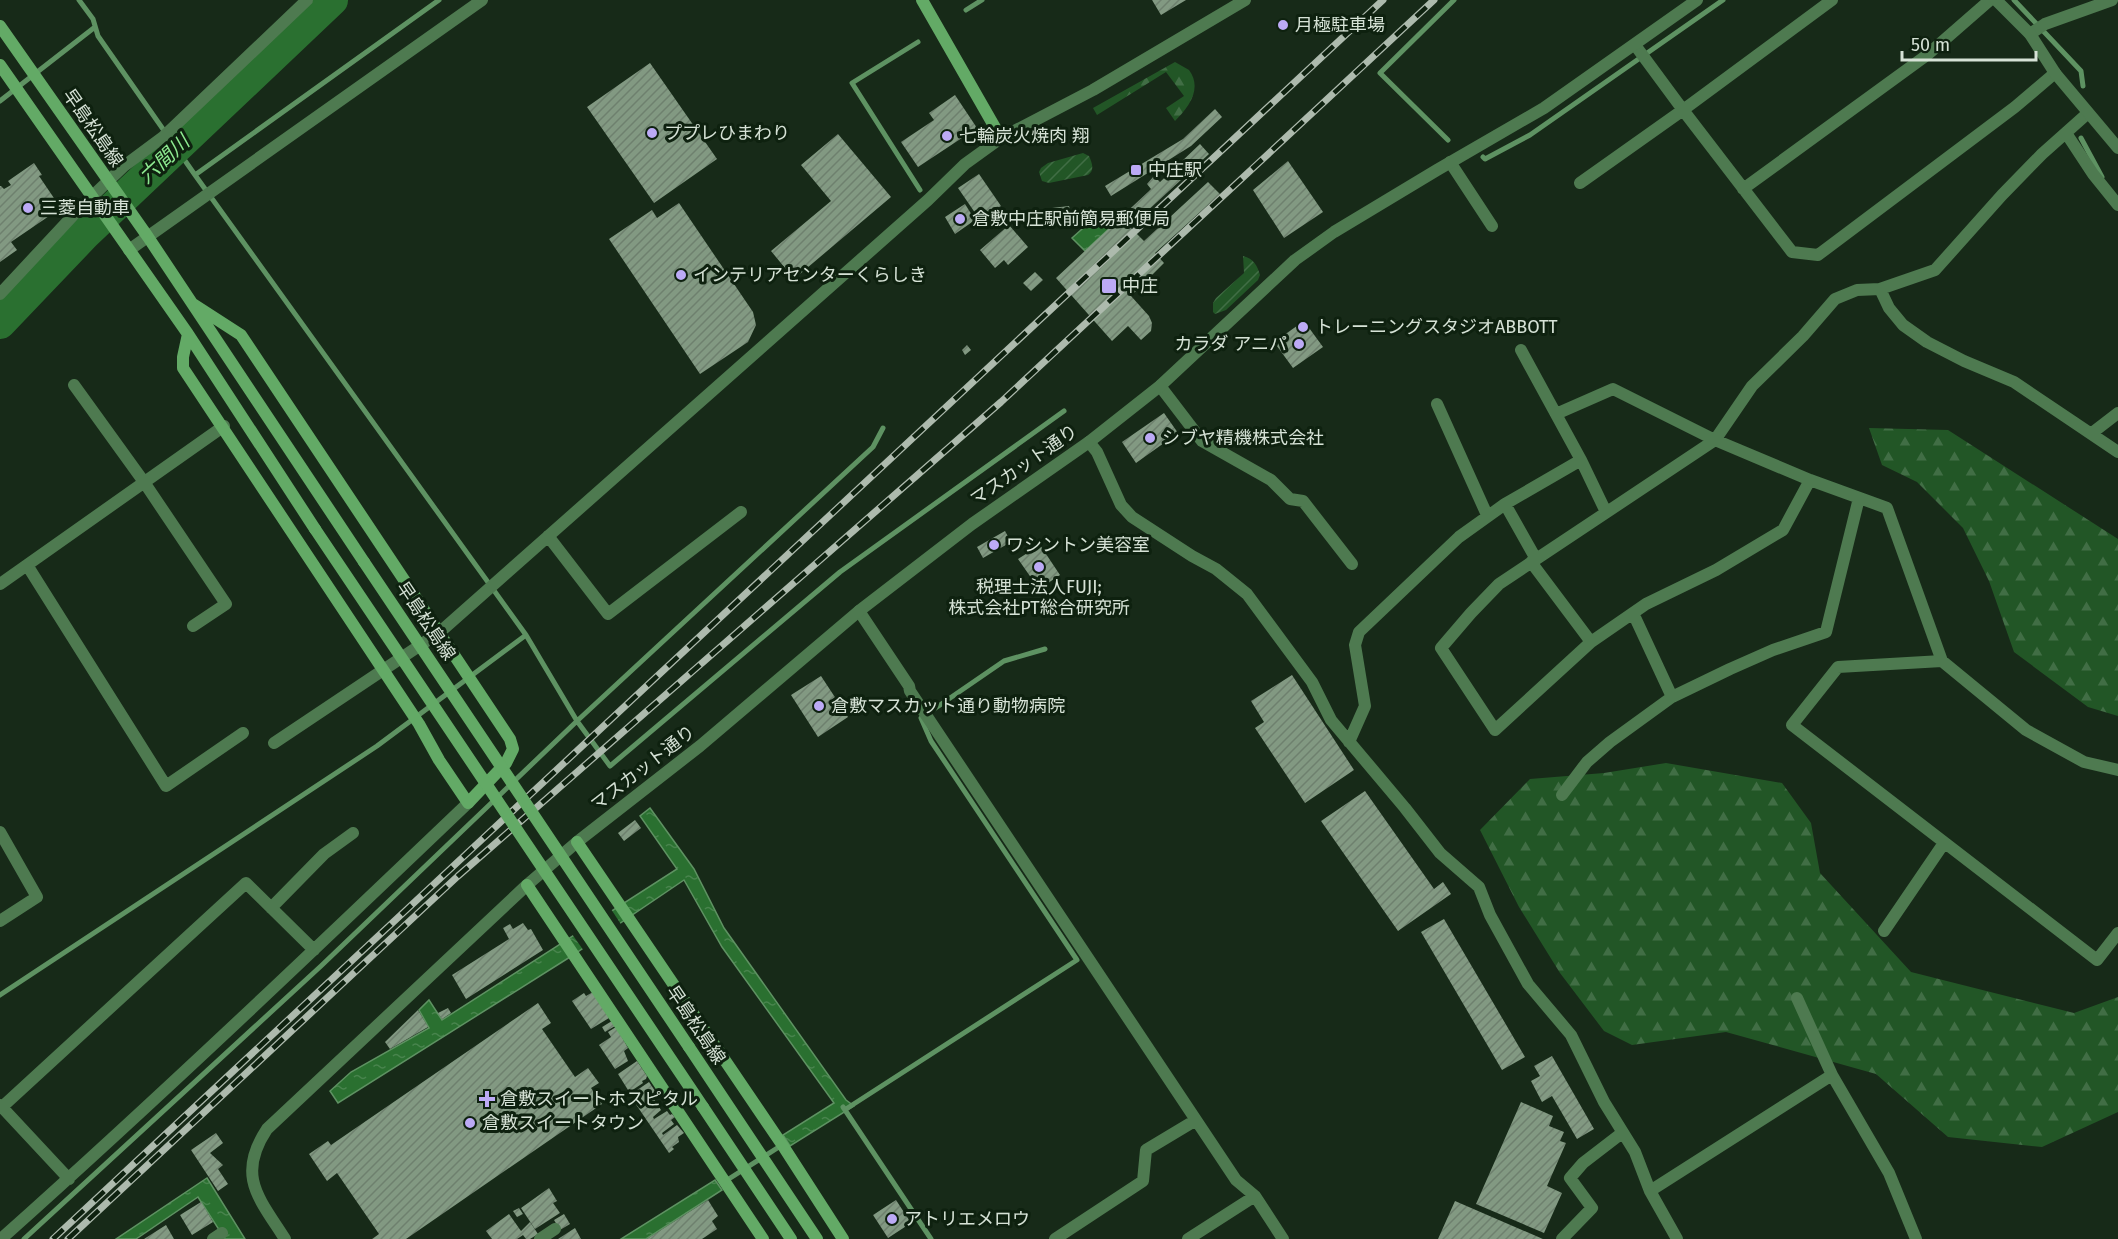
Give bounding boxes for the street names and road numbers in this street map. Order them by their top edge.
street label: 早島松島線 [58,85,128,171]
street label: マスカット通り [966,420,1082,510]
street label: 早島松島線 [392,578,460,664]
street label: マスカット通り [587,721,699,815]
street label: 早島松島線 [662,982,730,1068]

